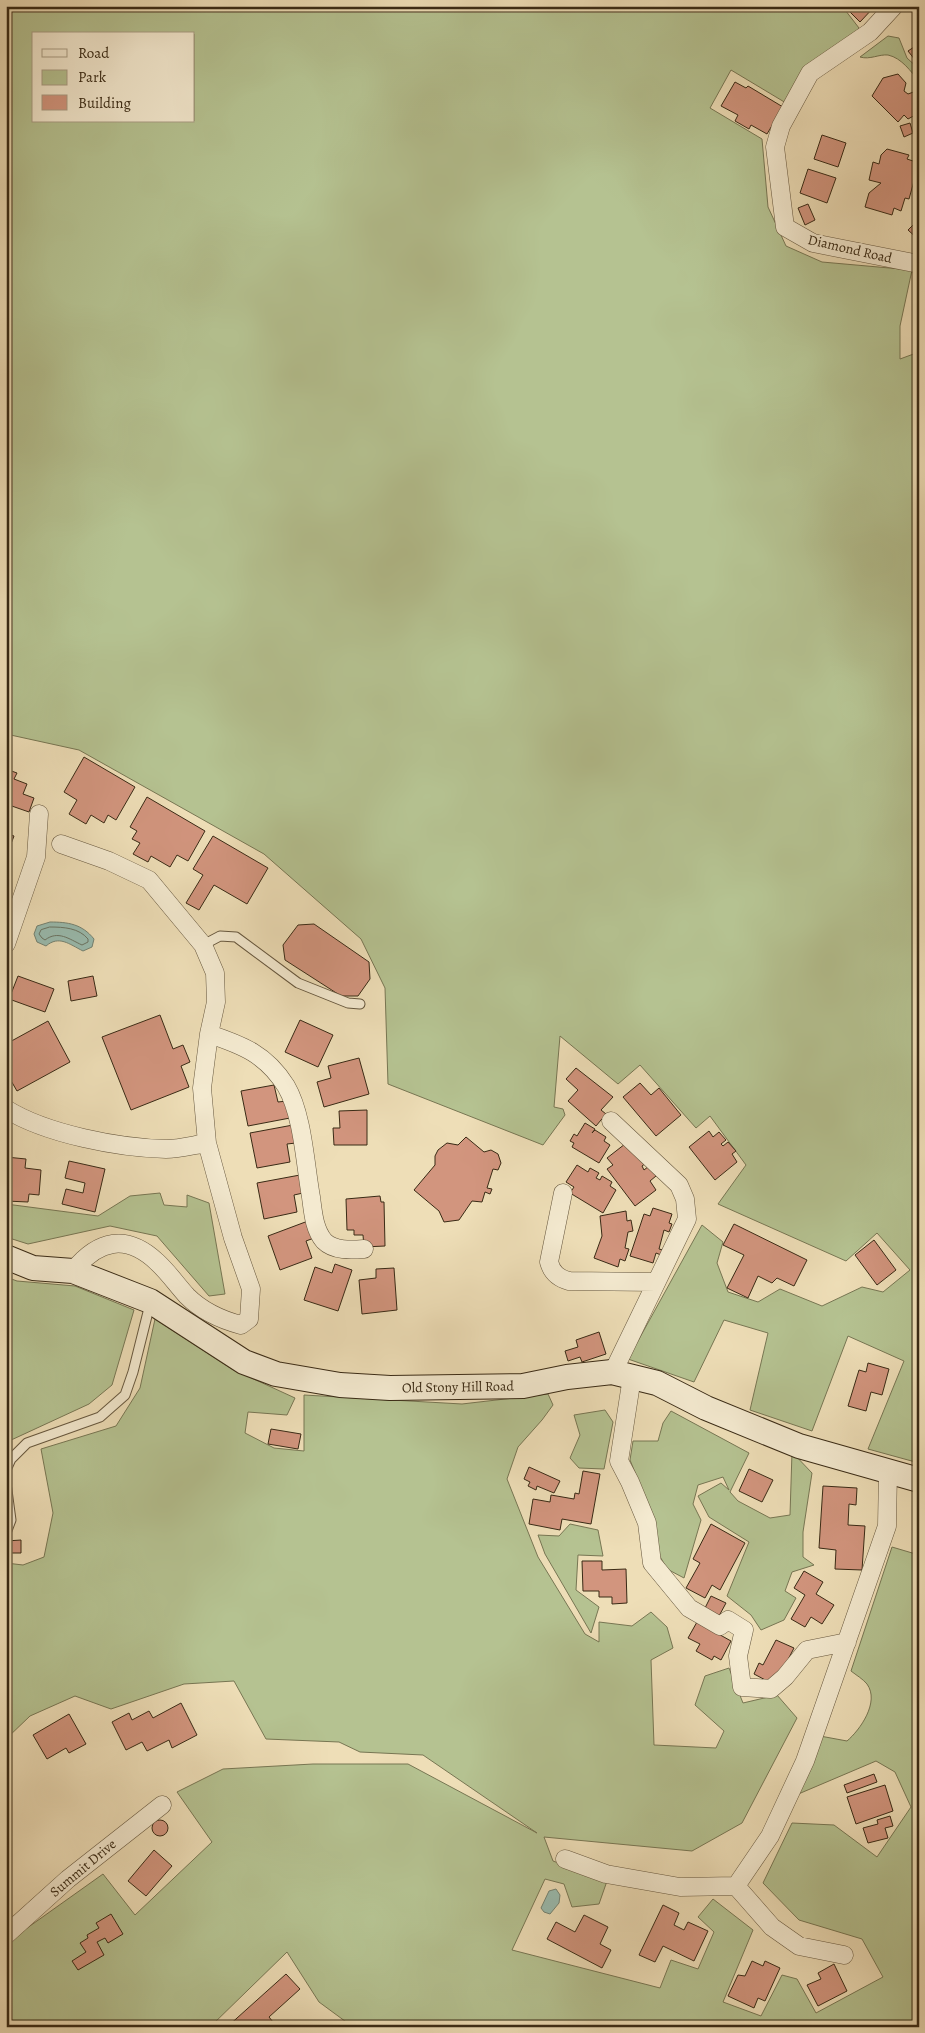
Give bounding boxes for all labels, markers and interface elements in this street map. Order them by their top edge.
legend [32,32,195,122]
text: Road [78,43,110,63]
text: Park [78,67,107,87]
text: Building [78,93,131,113]
street label: Diamond Road [806,230,895,268]
street label: Old Stony Hill Road [402,1377,515,1397]
street label: Summit Drive [46,1835,120,1901]

